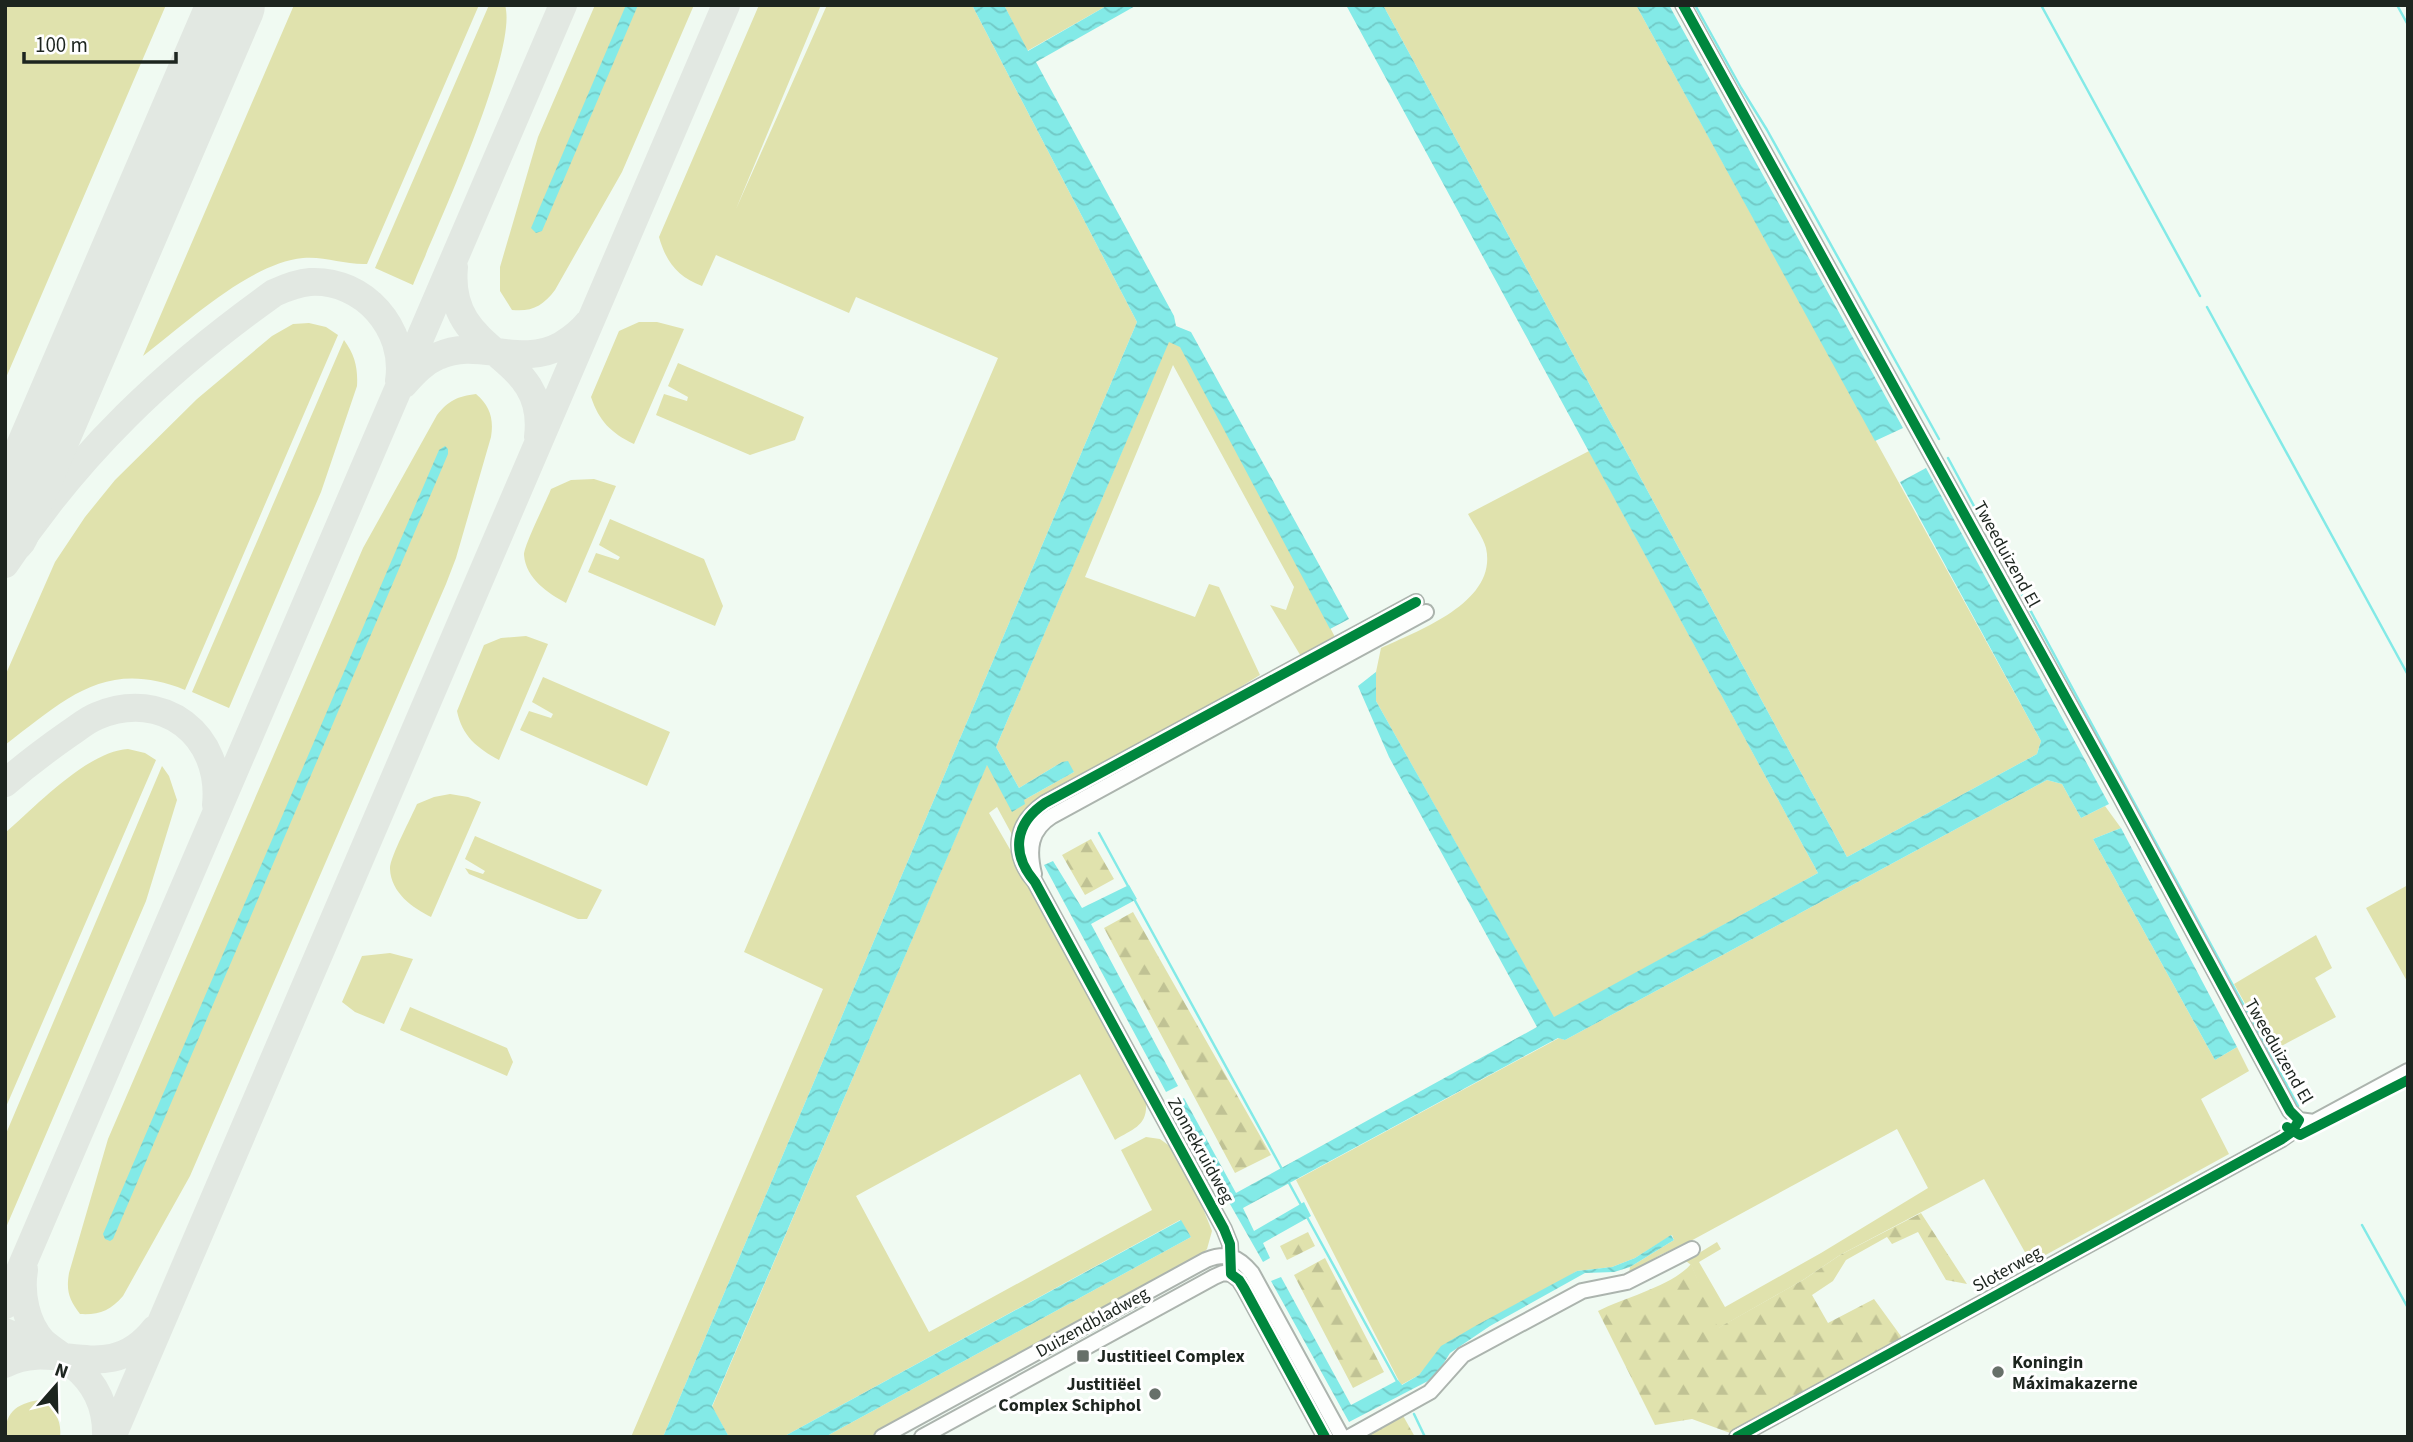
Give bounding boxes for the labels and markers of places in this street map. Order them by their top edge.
place label: Justitieel Complex [1097,1344,1245,1369]
marker: Justitieel Complex [1075,1348,1091,1364]
place label: Koningin Máximakazerne [2012,1350,2138,1396]
marker: Koningin Máximakazerne [1990,1364,2006,1380]
place label: Justitiëel Complex Schiphol [998,1372,1141,1418]
marker: Justitiëel Complex Schiphol [1147,1386,1163,1402]

